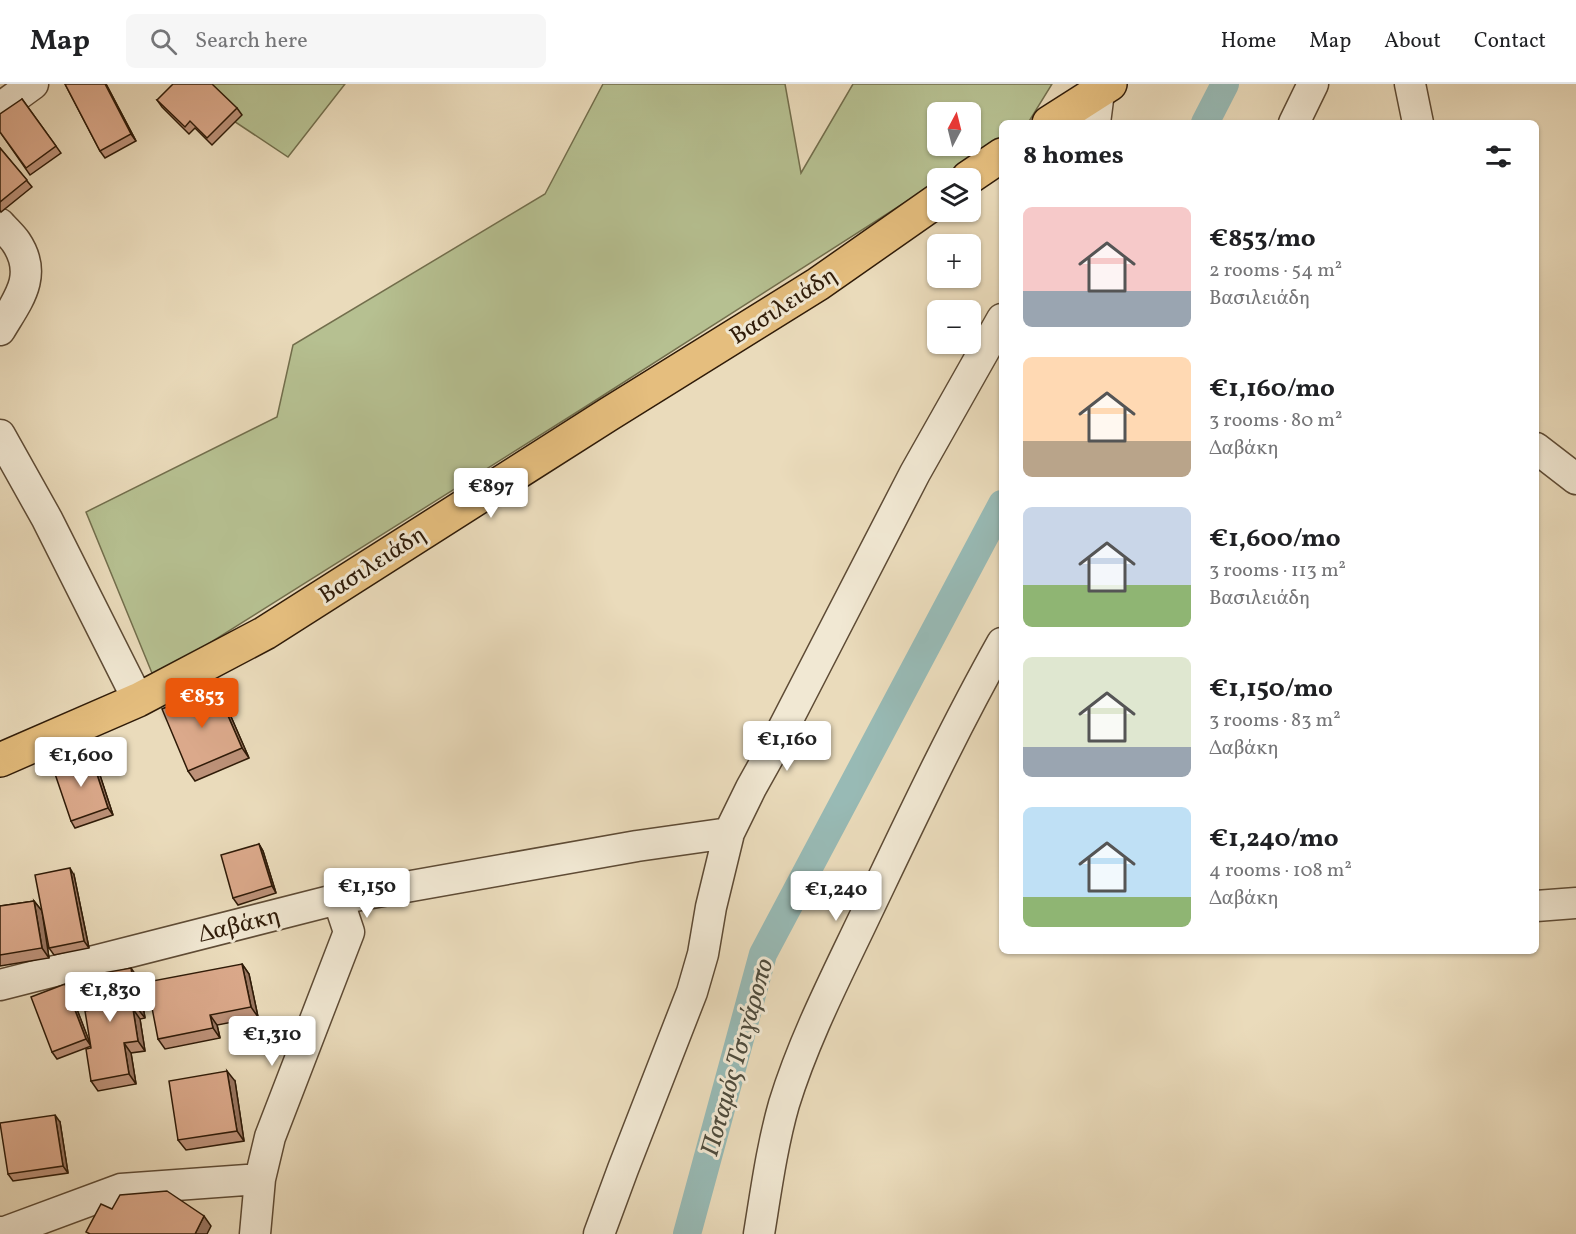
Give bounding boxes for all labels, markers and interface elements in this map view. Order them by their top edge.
search box [126,14,546,68]
text: Map [30,22,90,61]
icon: search [147,25,180,58]
text: Search here [195,26,308,57]
text: Home [1221,27,1276,56]
text: Map [1309,27,1351,56]
text: About [1384,27,1441,56]
text: Contact [1474,27,1546,56]
north arrow [927,102,981,156]
map controls [927,102,981,354]
text: 8 homes [1023,138,1124,174]
icon: filters [1482,140,1515,173]
button: layers [927,168,981,222]
text: €853/mo [1209,221,1316,257]
icon: home [1071,231,1143,303]
button: + [927,234,981,288]
text: 2 rooms · 54 m² [1209,257,1342,285]
street label: Βασιλειάδη [724,259,844,354]
text: Βασιλειάδη [1209,285,1310,313]
button: − [927,300,981,354]
text: €1,160/mo [1209,371,1335,407]
icon: home [1071,381,1143,453]
text: 3 rooms · 80 m² [1209,407,1342,435]
text: Δαβάκη [1209,435,1279,463]
pin: €897 [455,468,527,519]
text: €897 [468,473,514,501]
street label: Βασιλειάδη [313,518,433,613]
text: €1,600/mo [1209,521,1341,557]
icon: home [1071,531,1143,603]
text: 3 rooms · 113 m² [1209,557,1346,585]
text: Βασιλειάδη [1209,585,1310,613]
text: €1,150/mo [1209,671,1333,707]
pin: €853 [166,678,238,729]
icon: home [1071,681,1143,753]
text: €853 [179,683,225,711]
text: 3 rooms · 83 m² [1209,707,1341,735]
pin: €1,160 [738,721,836,772]
text: €1,160 [757,726,817,754]
text: Δαβάκη [1209,735,1279,763]
pin: €1,600 [32,737,130,788]
text: €1,600 [49,742,113,770]
text: €1,240/mo [1209,821,1339,857]
icon: home [1071,831,1143,903]
text: 4 rooms · 108 m² [1209,857,1352,885]
pin: €1,150 [318,868,416,919]
pin: €1,240 [787,871,885,922]
text: €1,150 [338,873,396,901]
text: €1,240 [805,876,867,904]
text: Δαβάκη [1209,885,1279,913]
street label: Δαβάκη [195,899,284,953]
water label: Ποταμός Τσιγάροπο [692,954,783,1161]
pin: €1,830 [61,972,159,1023]
text: €1,830 [79,977,141,1005]
pin: €1,310 [223,1016,321,1067]
text: €1,310 [243,1021,301,1049]

